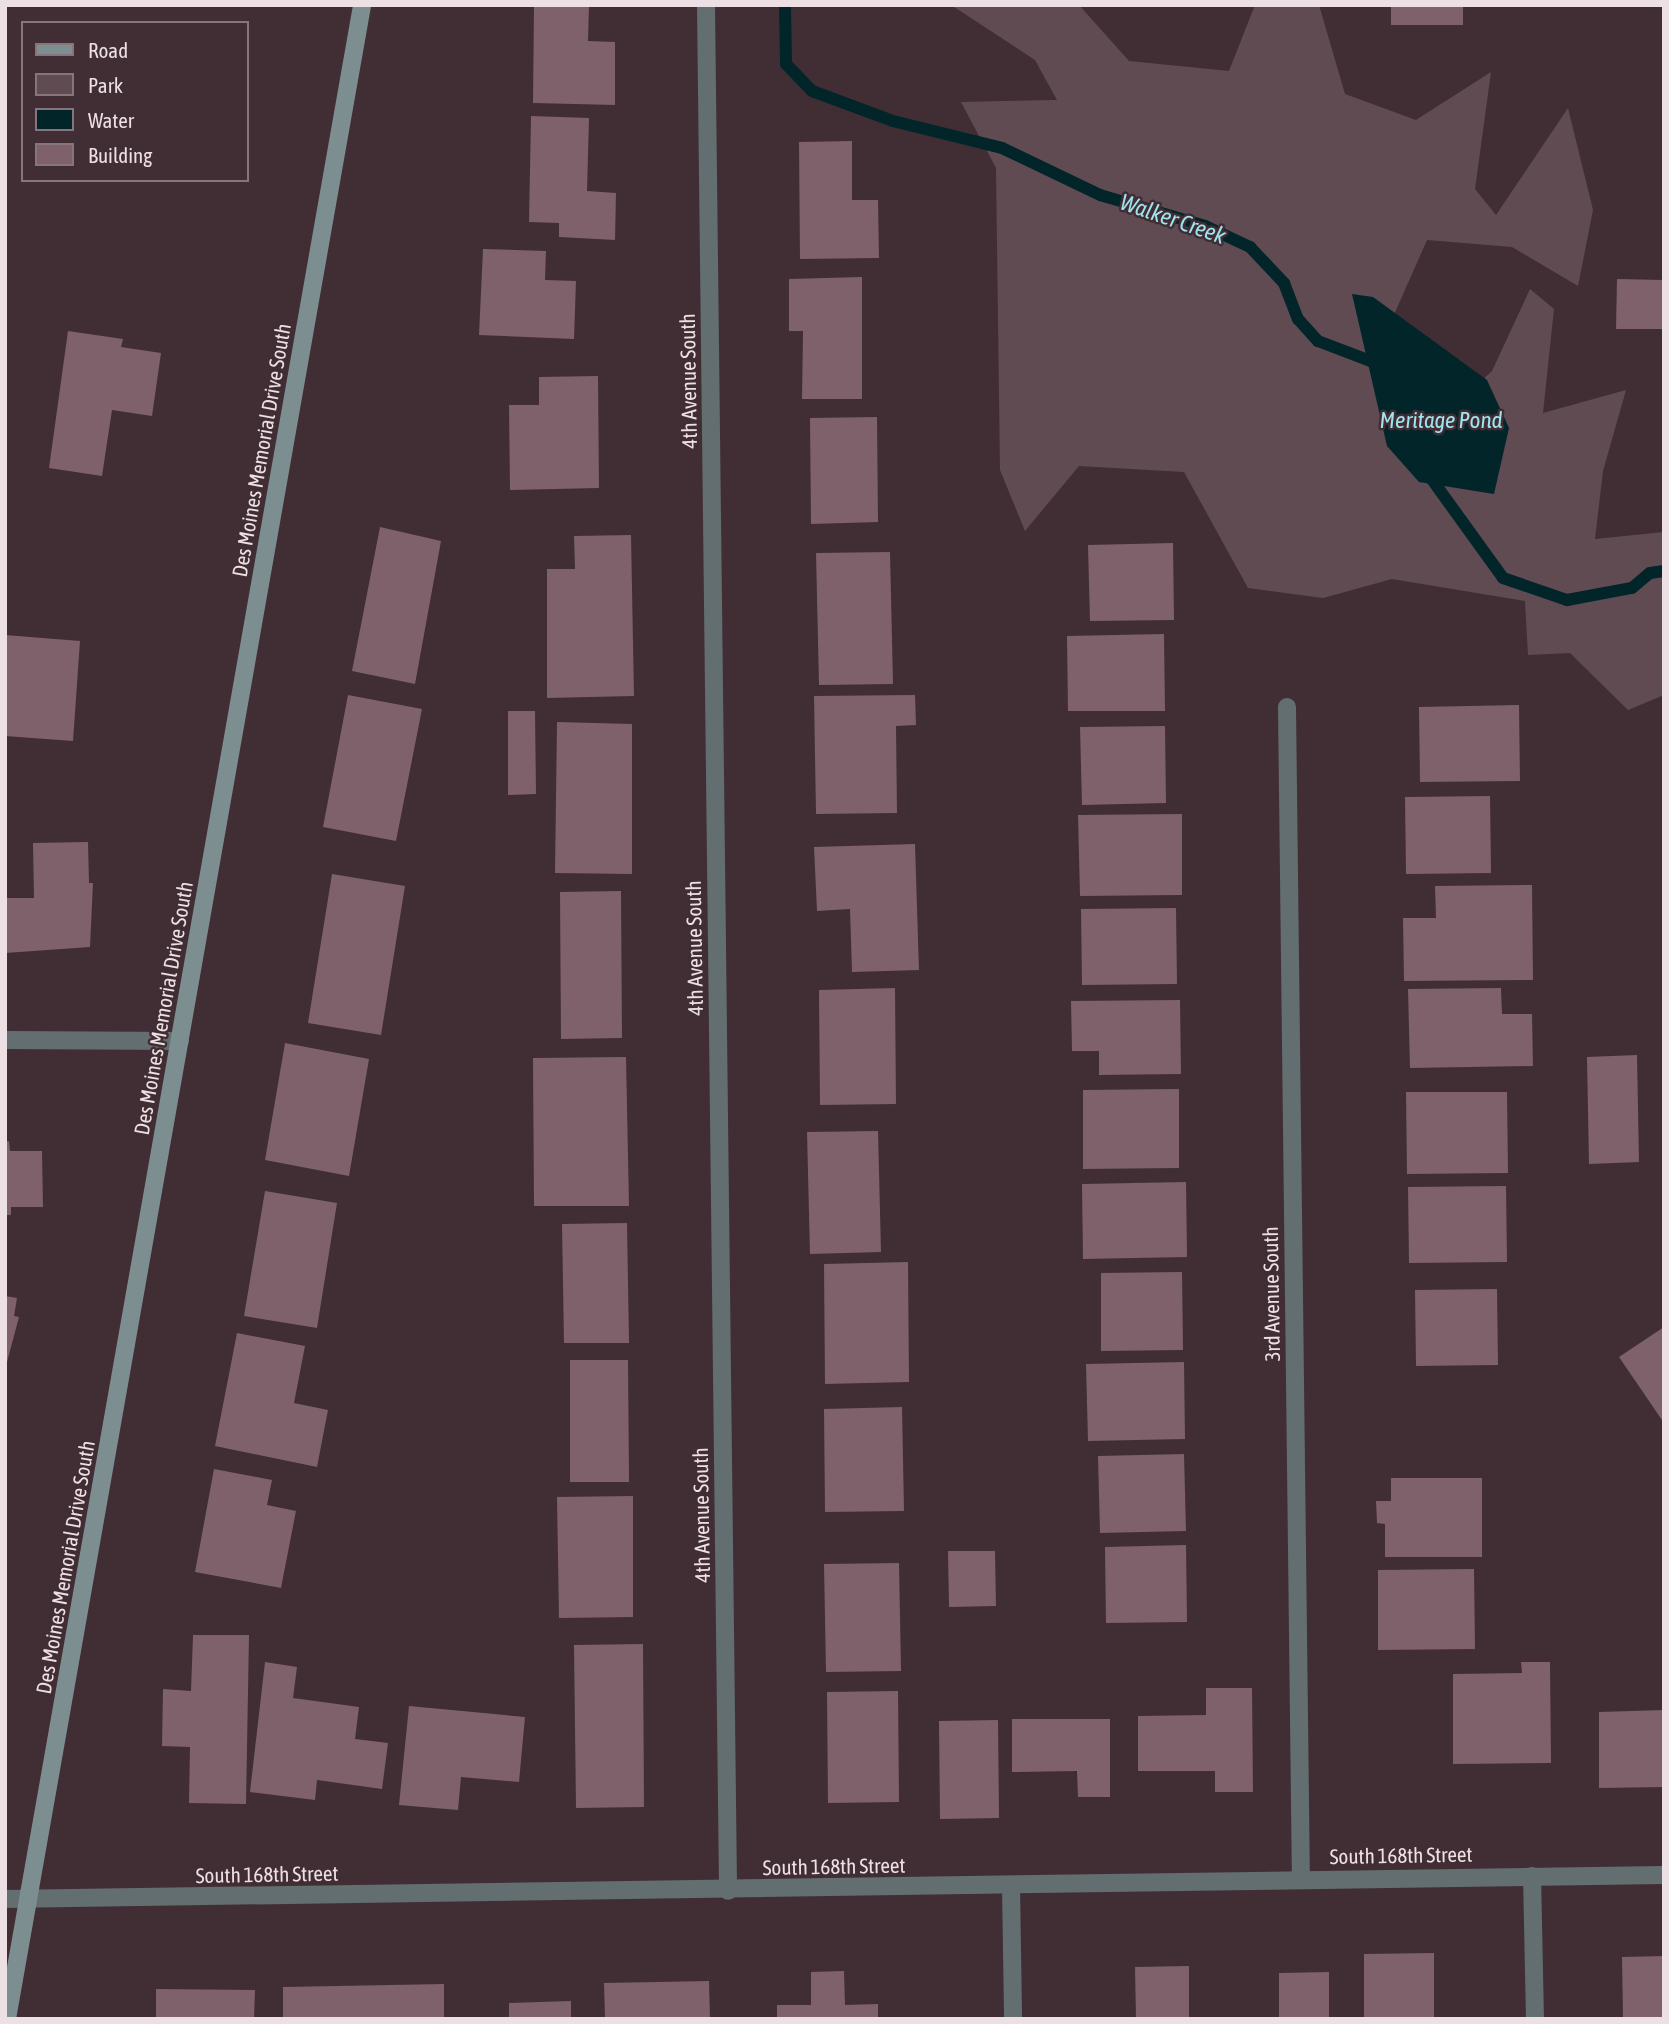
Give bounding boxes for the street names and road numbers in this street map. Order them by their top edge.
street label: 4th Avenue South [674,313,702,449]
street label: Des Moines Memorial Drive South [226,321,296,579]
street label: Des Moines Memorial Drive South [128,879,198,1137]
street label: 4th Avenue South [680,880,708,1016]
street label: 3rd Avenue South [1257,1226,1285,1362]
street label: Des Moines Memorial Drive South [30,1438,100,1696]
street label: 4th Avenue South [687,1447,715,1583]
street label: South 168th Street [1329,1841,1473,1869]
street label: South 168th Street [762,1852,906,1880]
street label: South 168th Street [195,1860,339,1888]

